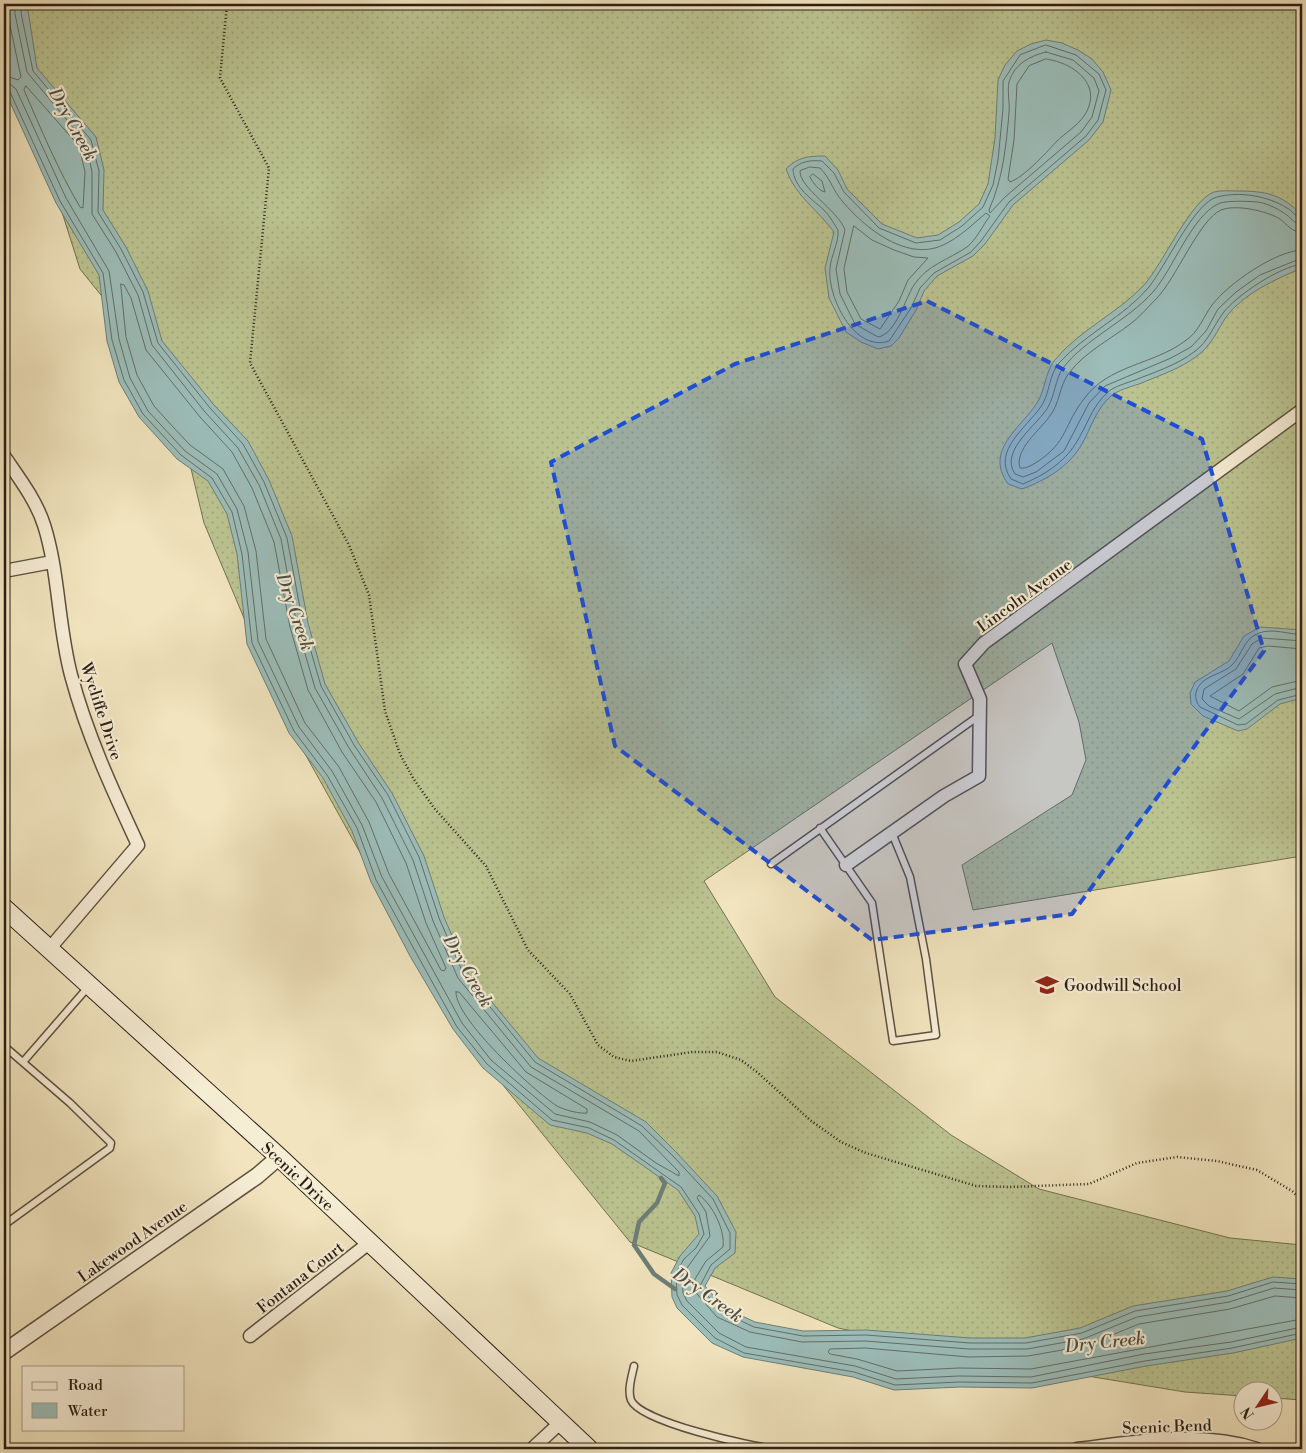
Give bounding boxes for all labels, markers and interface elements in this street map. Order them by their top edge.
water label: Dry Creek [42,83,102,165]
street label: Lincoln Avenue [973,555,1076,637]
water label: Dry Creek [270,569,319,654]
street label: Wycliffe Drive [76,659,126,763]
water label: Dry Creek [437,930,498,1012]
school or university icon: Goodwill School [1034,972,1060,998]
place label: Goodwill School [1064,976,1182,996]
street label: Scenic Drive [257,1138,338,1216]
street label: Lakewood Avenue [74,1197,191,1287]
street label: Fontana Court [253,1237,348,1318]
water label: Dry Creek [667,1262,747,1328]
water label: Dry Creek [1063,1327,1146,1358]
legend [22,1366,185,1430]
text: Road [68,1376,103,1395]
north arrow [1234,1380,1284,1430]
text: Water [67,1402,108,1421]
text: N [1238,1403,1259,1423]
street label: Scenic Bend [1122,1415,1212,1439]

